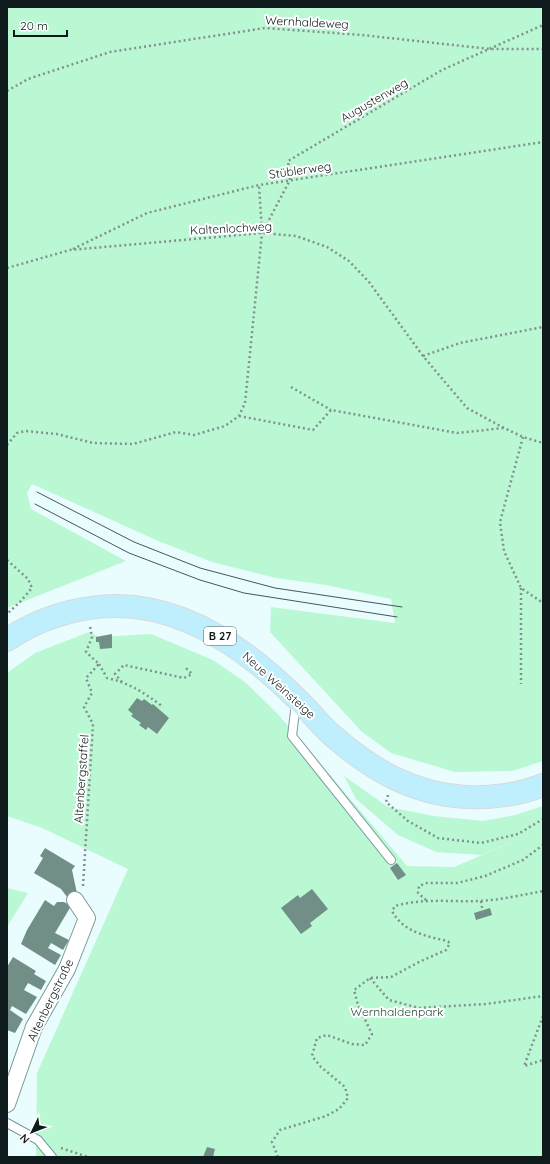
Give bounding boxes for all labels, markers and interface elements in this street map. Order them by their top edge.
scale bar [14,12,67,38]
street label: Wernhaldeweg [265,12,349,32]
text: 20 m [20,18,48,33]
street label: Augustenweg [338,75,410,125]
street label: Stüblerweg [268,158,332,182]
street label: Kaltenlochweg [190,218,272,238]
road number: B 27 [204,627,236,645]
street label: Neue Weinsteige [239,648,319,722]
street label: Altenbergstaffel [70,734,92,824]
street label: Altenbergstraße [24,956,76,1044]
park label: Wernhaldenpark [350,1004,444,1019]
north arrow [12,1112,52,1152]
text: N [17,1131,33,1147]

